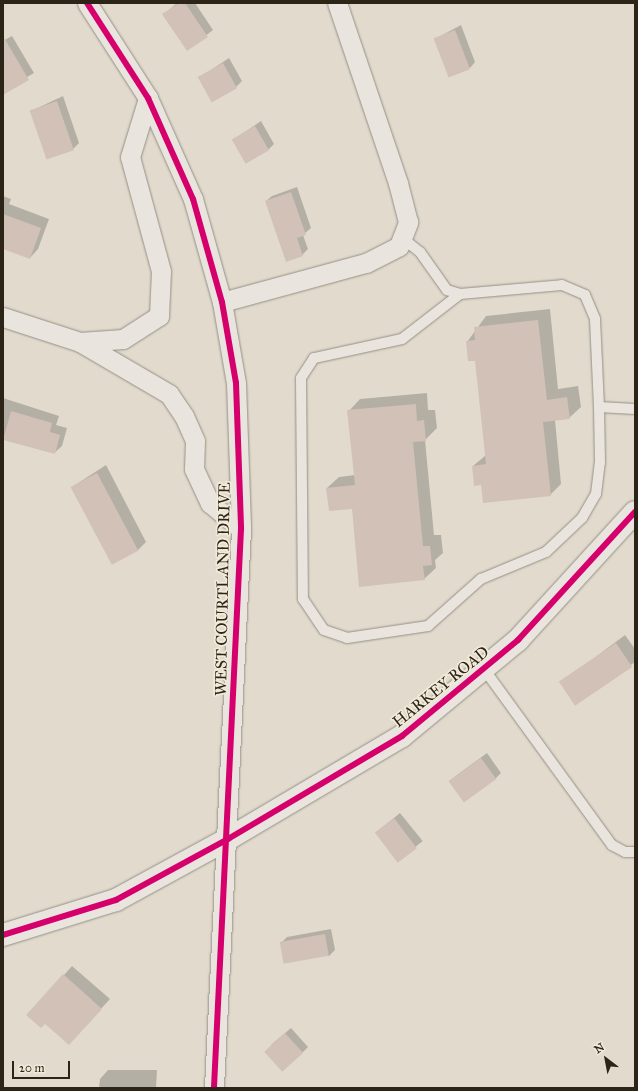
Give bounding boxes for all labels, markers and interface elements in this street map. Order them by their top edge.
street label: WEST COURTLAND DRIVE [212,482,234,696]
street label: HARKEY ROAD [389,642,493,732]
north arrow [586,1039,626,1079]
text: N [592,1040,607,1056]
scale bar [14,1053,72,1079]
text: 20 m [19,1061,45,1075]

